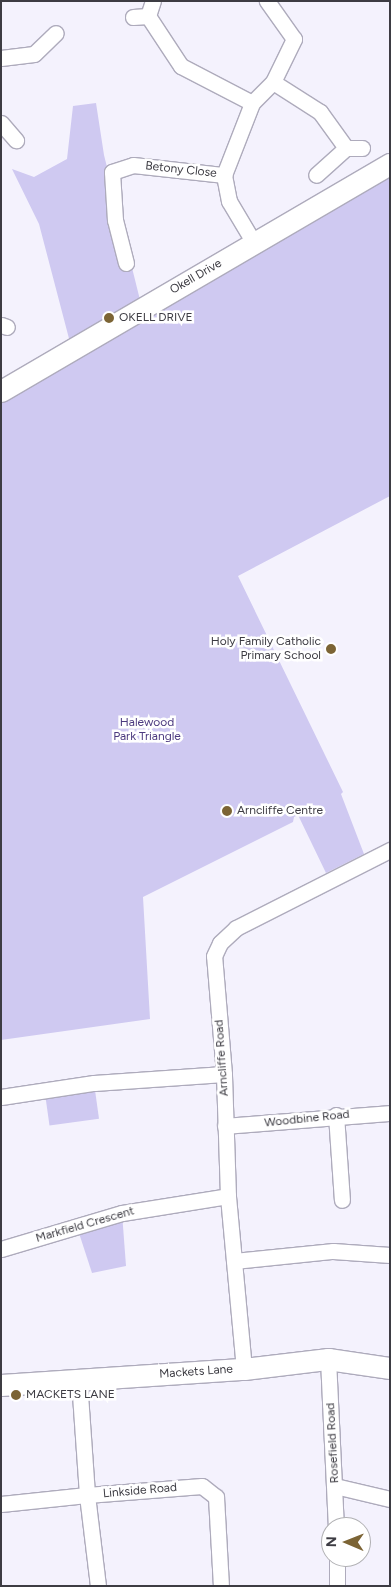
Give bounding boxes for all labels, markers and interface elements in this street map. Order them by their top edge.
street label: Betony Close [145,159,217,181]
street label: Okell Drive [167,256,225,298]
place label: OKELL DRIVE [119,311,193,325]
marker: OKELL DRIVE [103,312,115,324]
place label: Holy Family Catholic Primary School [211,635,321,663]
marker: Holy Family Catholic Primary School [325,643,337,655]
park label: Halewood Park Triangle [113,716,181,744]
place label: Arncliffe Centre [237,804,323,818]
marker: Arncliffe Centre [221,805,233,817]
street label: Arncliffe Road [212,1019,232,1097]
street label: Woodbine Road [264,1107,350,1131]
street label: Markfield Crescent [34,1204,136,1246]
street label: Mackets Lane [159,1362,233,1382]
place label: MACKETS LANE [26,1388,115,1402]
marker: MACKETS LANE [10,1389,22,1401]
street label: Rosefield Road [324,1402,342,1484]
street label: Linkside Road [102,1481,178,1501]
north arrow [321,1517,371,1567]
text: N [323,1536,340,1547]

